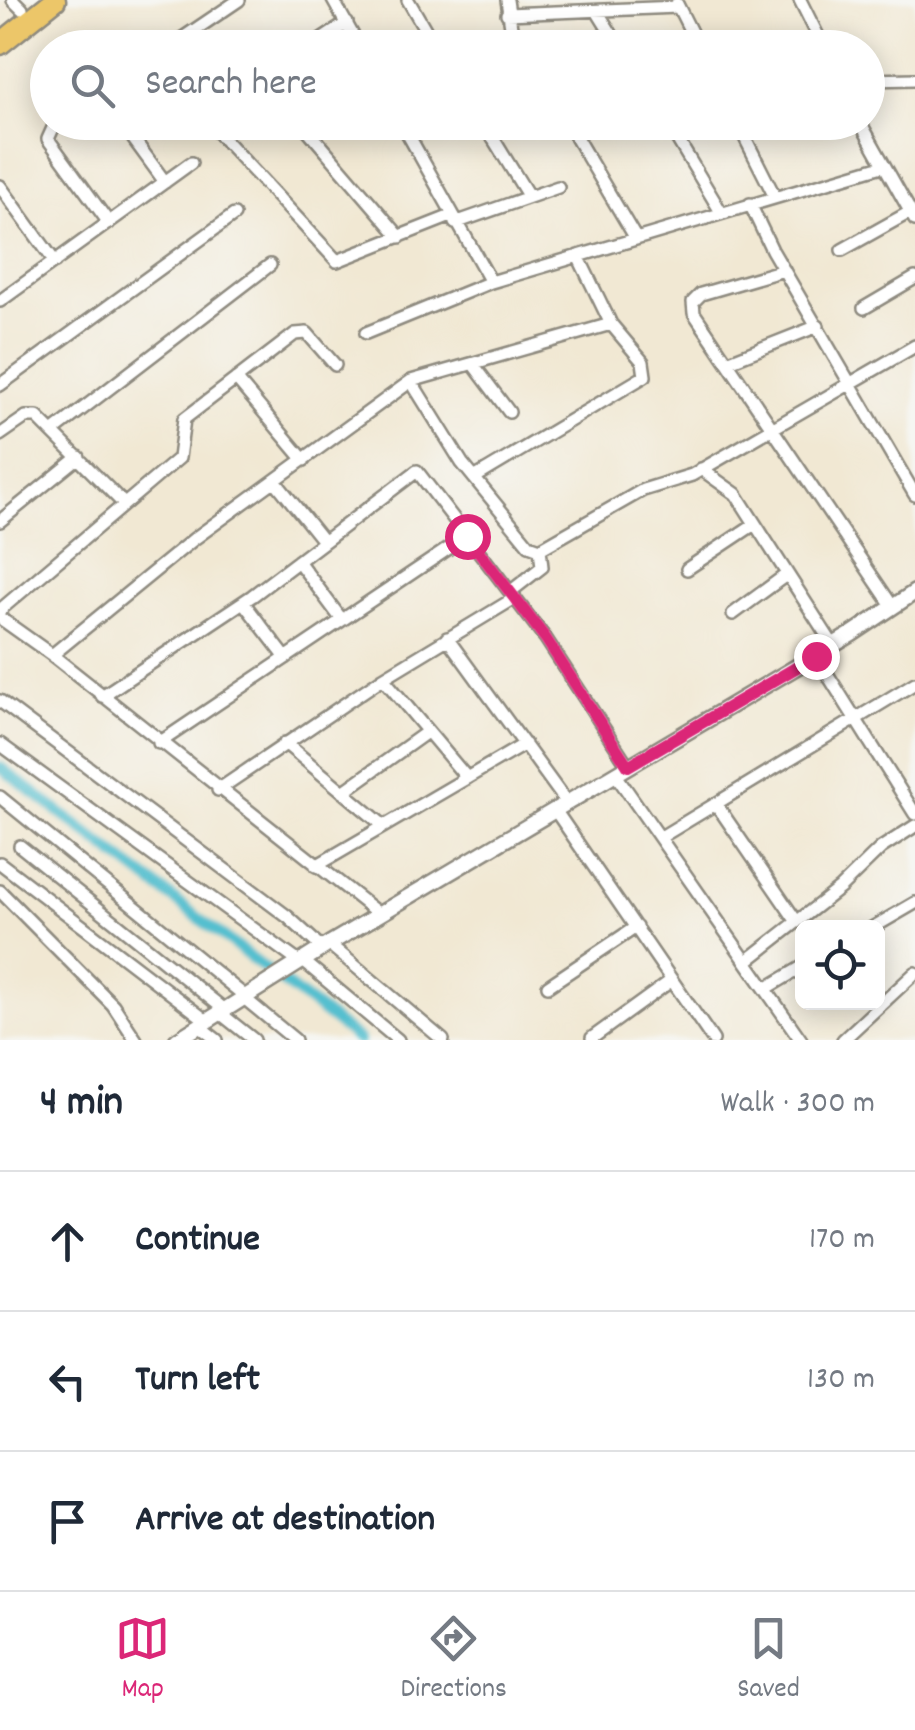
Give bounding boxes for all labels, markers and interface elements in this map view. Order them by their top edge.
search box [30,30,885,140]
icon: search [65,58,120,113]
text: Search here [145,58,317,113]
route start [445,514,491,560]
route end [794,634,840,680]
map controls [795,920,885,1010]
button: locate [795,920,885,1010]
text: 4 min [40,1075,123,1135]
text: Walk · 300 m [721,1082,875,1128]
icon: ahead [40,1214,95,1269]
text: Continue [135,1214,260,1269]
text: 170 m [809,1218,875,1264]
icon: left [40,1354,95,1409]
text: Turn left [135,1354,260,1409]
text: 130 m [807,1358,875,1404]
icon: arrive [40,1494,95,1549]
text: Arrive at destination [135,1494,435,1549]
tab: Map [115,1611,170,1711]
tab: Directions [401,1611,507,1711]
tab: Saved [737,1611,800,1711]

